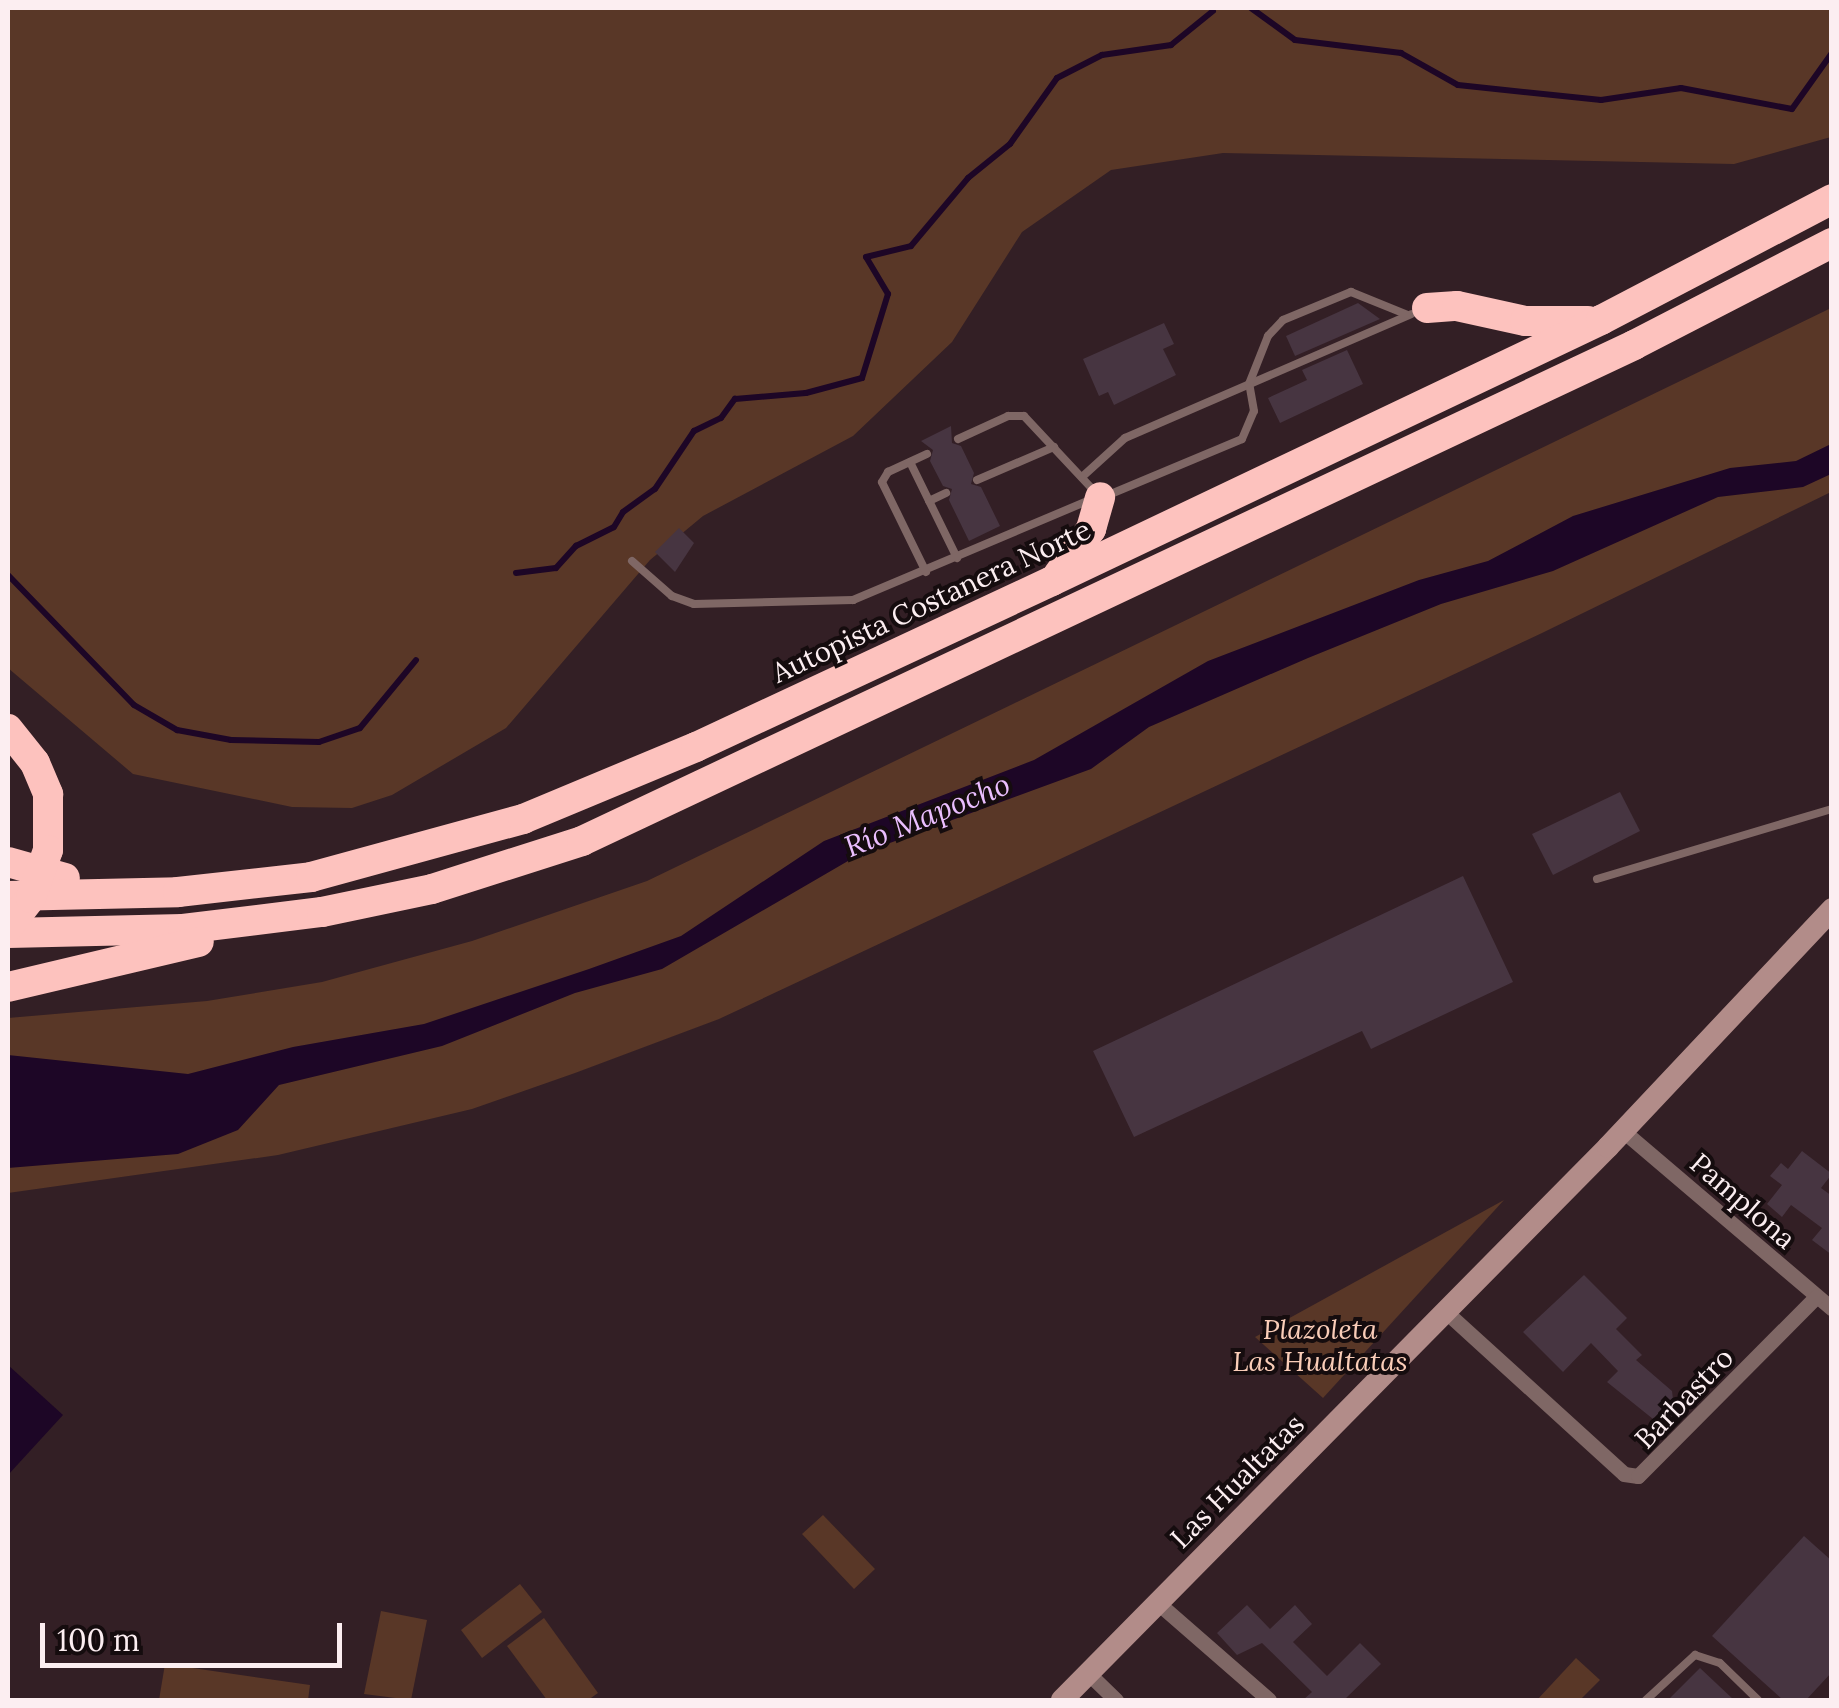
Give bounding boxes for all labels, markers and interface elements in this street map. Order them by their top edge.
street label: Autopista Costanera Norte [766,512,1096,690]
water label: Río Mapocho [839,765,1015,865]
street label: Pamplona [1684,1146,1802,1256]
park label: Plazoleta Las Hualtatas [1232,1312,1408,1378]
street label: Barbastro [1628,1341,1740,1455]
street label: Las Hualtatas [1163,1407,1311,1555]
scale bar [45,1603,348,1665]
text: 100 m [57,1621,140,1659]

